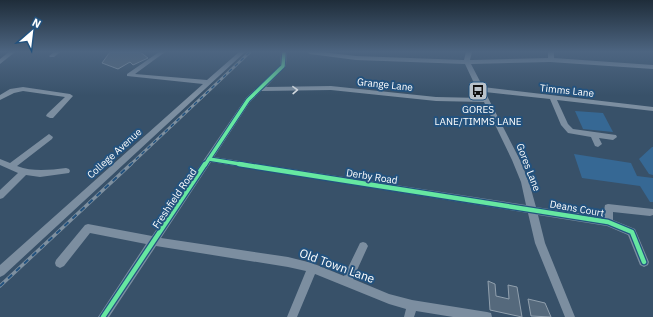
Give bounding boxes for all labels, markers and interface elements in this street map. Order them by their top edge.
north arrow [12,12,52,52]
text: N [30,15,44,31]
street label: Grange Lane [356,75,414,94]
bus stop icon: GORES LANE/TIMMS LANE [467,80,489,102]
street label: Timms Lane [539,81,595,100]
one-way arrow [292,85,298,94]
place label: GORES LANE/TIMMS LANE [434,103,522,128]
street label: College Avenue [84,125,145,181]
street label: Gores Lane [513,141,544,194]
street label: Freshfield Road [149,166,199,231]
street label: Derby Road [345,166,399,187]
street label: Deans Court [549,197,606,220]
street label: Old Town Lane [297,245,377,286]

